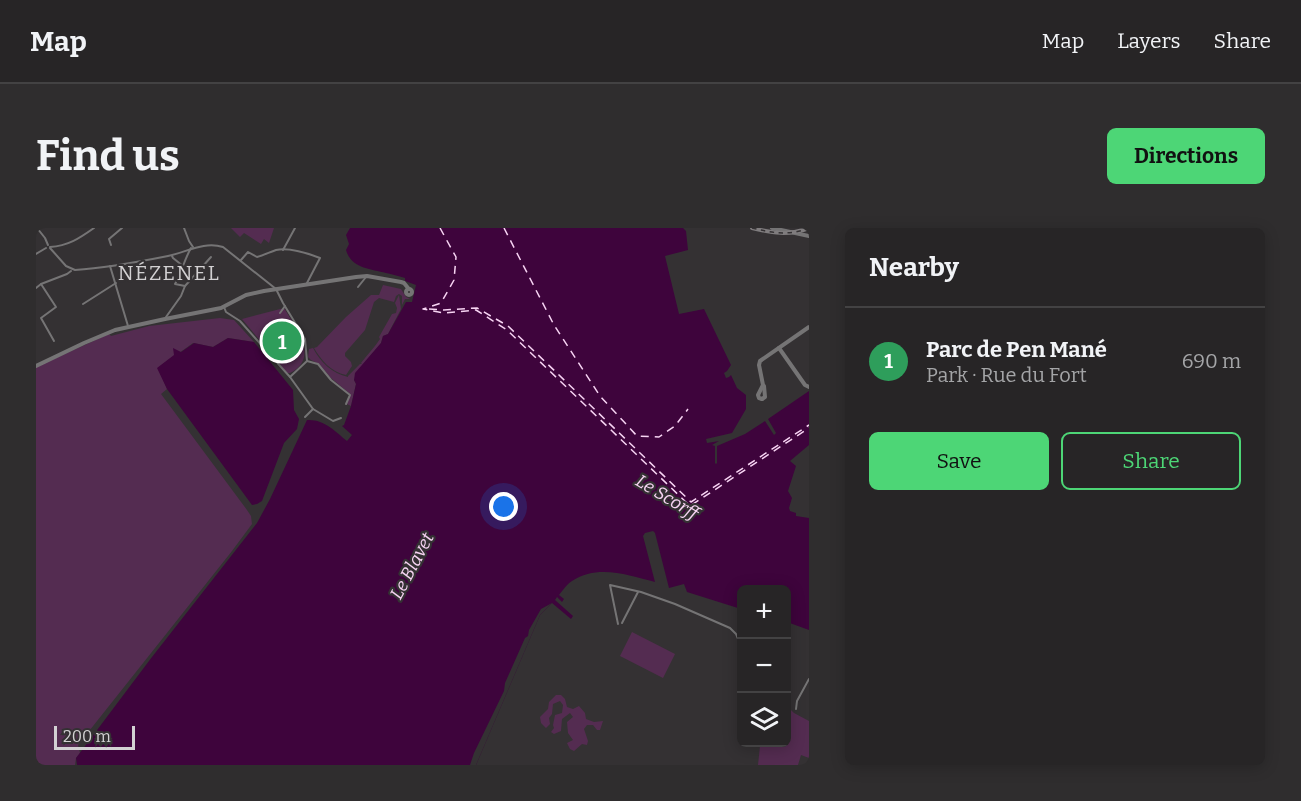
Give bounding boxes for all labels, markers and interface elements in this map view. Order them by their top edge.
text: Map [30,25,87,58]
text: Map [1042,28,1084,54]
text: Layers [1117,28,1181,54]
text: Share [1214,28,1271,54]
button: Directions [1107,128,1265,184]
text: Find us [36,131,180,181]
text: Nearby [869,252,959,283]
district label: NÉZENEL [118,261,220,285]
pin: 1 [262,318,302,364]
text: Parc de Pen Mané [926,336,1107,363]
text: 1 [884,349,893,373]
text: 690 m [1182,349,1241,373]
text: Park · Rue du Fort [926,363,1087,387]
button: Save [869,432,1049,490]
button: Share [1061,432,1241,490]
water label: Le Scorff [632,470,705,526]
your location [489,492,518,521]
water label: Le Blavet [385,528,439,603]
map controls [737,585,791,747]
button: + [737,585,791,639]
button: − [737,639,791,693]
button: layers [737,693,791,747]
scale bar [54,723,135,750]
text: 200 m [63,727,111,746]

